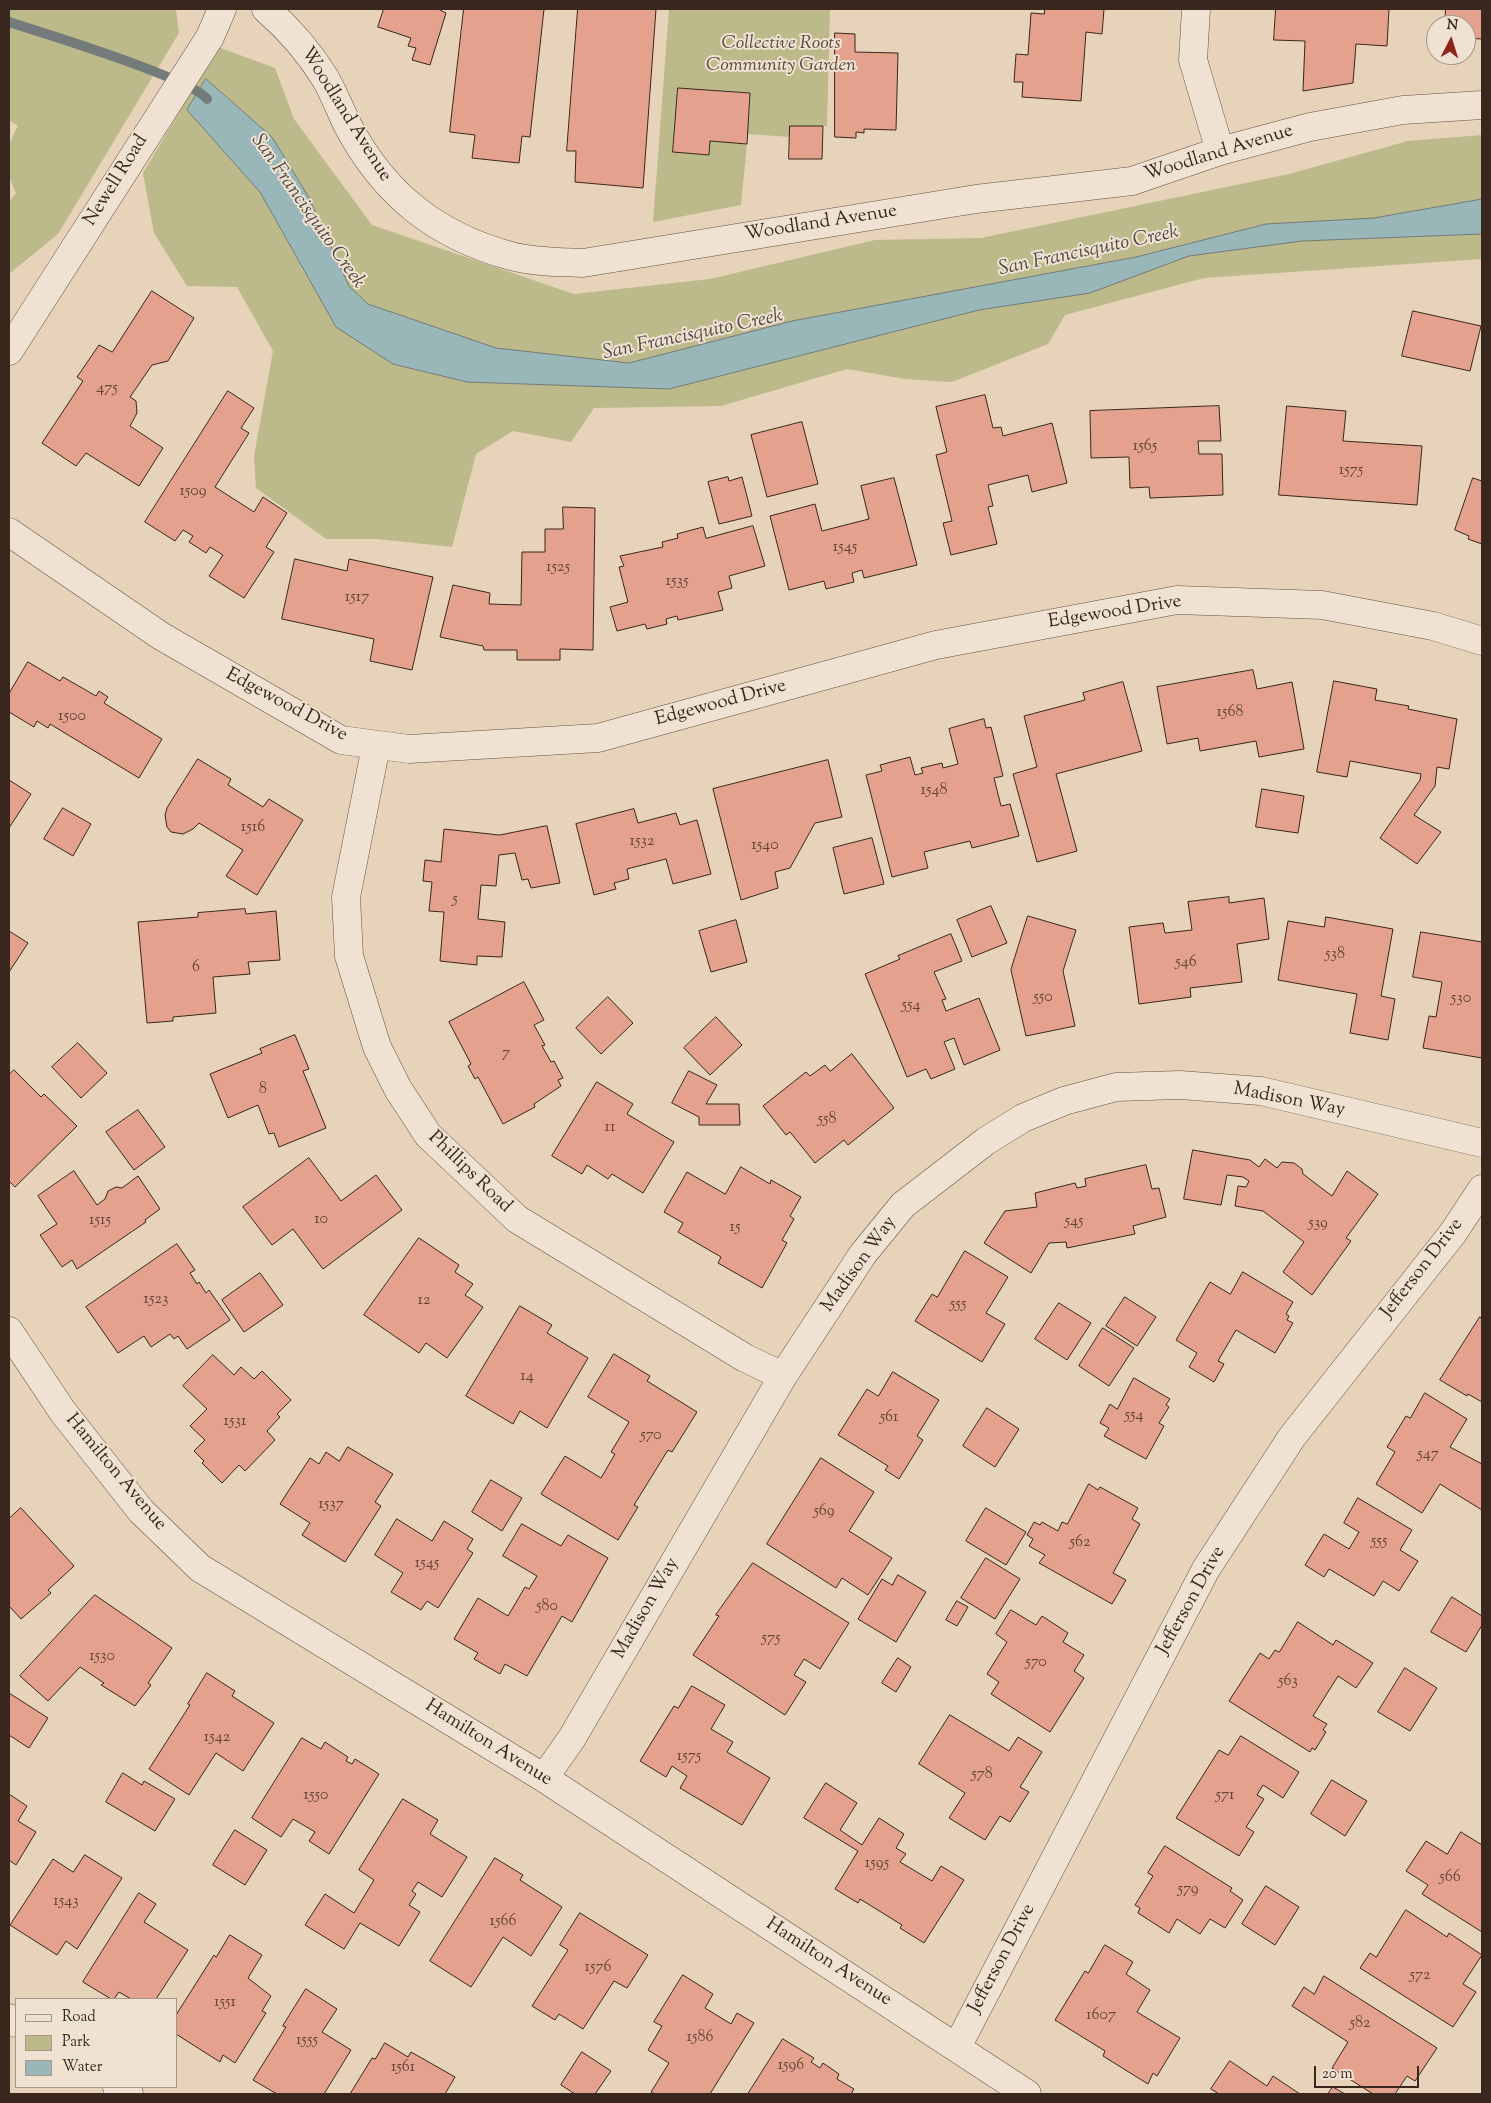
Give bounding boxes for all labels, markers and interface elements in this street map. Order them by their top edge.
north arrow [1426,15,1476,65]
text: N [1446,16,1459,37]
park label: Collective Roots Community Garden [706,34,856,78]
street label: Woodland Avenue [294,44,396,186]
street label: Woodland Avenue [1142,121,1296,187]
water label: San Francisquito Creek [245,130,369,294]
street label: Newell Road [80,131,154,231]
street label: Woodland Avenue [743,201,899,247]
water label: San Francisquito Creek [997,221,1181,283]
water label: San Francisquito Creek [601,305,785,367]
house number: 475 [96,379,118,399]
house number: 1565 [1133,437,1157,457]
house number: 1575 [1339,461,1363,481]
house number: 1509 [179,482,207,502]
house number: 1545 [833,538,857,558]
house number: 1525 [546,558,570,578]
house number: 1535 [666,572,688,592]
house number: 1517 [345,588,369,608]
street label: Edgewood Drive [1047,591,1183,635]
street label: Edgewood Drive [221,664,351,748]
street label: Edgewood Drive [653,676,789,732]
house number: 1568 [1217,703,1243,723]
house number: 1500 [58,707,86,727]
house number: 1548 [921,781,947,801]
house number: 1516 [241,818,265,838]
house number: 1532 [630,832,654,852]
house number: 1540 [751,836,779,856]
house number: 5 [452,890,458,910]
house number: 538 [1325,945,1345,965]
house number: 546 [1175,953,1197,973]
house number: 6 [192,958,200,978]
house number: 550 [1033,988,1053,1008]
house number: 530 [1451,989,1471,1009]
house number: 554 [901,996,921,1016]
house number: 7 [502,1044,510,1064]
street label: Madison Way [1231,1079,1347,1123]
house number: 8 [259,1080,267,1100]
house number: 558 [817,1110,837,1130]
house number: 11 [605,1118,615,1138]
street label: Phillips Road [422,1127,516,1219]
house number: 10 [314,1210,328,1230]
house number: 1515 [89,1211,111,1231]
house number: 545 [1064,1212,1084,1232]
street label: Madison Way [818,1213,902,1317]
house number: 539 [1308,1214,1328,1234]
street label: Jefferson Drive [1377,1215,1469,1323]
house number: 15 [730,1218,740,1238]
house number: 1523 [144,1290,168,1310]
house number: 12 [418,1291,430,1311]
house number: 555 [950,1295,966,1315]
house number: 14 [520,1367,534,1387]
house number: 554 [1124,1406,1144,1426]
house number: 561 [880,1408,898,1428]
street label: Hamilton Avenue [59,1410,171,1536]
house number: 1531 [224,1412,246,1432]
house number: 570 [640,1426,662,1446]
house number: 547 [1417,1445,1439,1465]
house number: 1537 [318,1495,344,1515]
house number: 569 [813,1502,835,1522]
house number: 555 [1371,1532,1387,1552]
house number: 562 [1070,1533,1090,1553]
street label: Jefferson Drive [1153,1543,1231,1659]
house number: 1545 [415,1554,439,1574]
street label: Madison Way [609,1554,685,1664]
house number: 580 [536,1597,558,1617]
house number: 575 [762,1629,780,1649]
house number: 1530 [89,1647,115,1667]
house number: 570 [1025,1653,1047,1673]
house number: 563 [1278,1672,1298,1692]
street label: Hamilton Avenue [420,1696,556,1792]
house number: 1542 [204,1728,230,1748]
house number: 1575 [677,1747,701,1767]
house number: 578 [971,1765,993,1785]
house number: 1550 [304,1786,328,1806]
house number: 571 [1216,1786,1234,1806]
house number: 1595 [865,1854,889,1874]
house number: 566 [1439,1868,1461,1888]
house number: 579 [1178,1880,1198,1900]
house number: 1543 [53,1892,79,1912]
street label: Jefferson Drive [965,1901,1041,2017]
house number: 1566 [490,1912,516,1932]
street label: Hamilton Avenue [761,1914,895,2012]
house number: 1576 [585,1958,611,1978]
house number: 572 [1410,1966,1430,1986]
house number: 1551 [214,1993,236,2013]
legend [15,1998,178,2088]
house number: 1607 [1086,2006,1116,2026]
text: Road [62,2007,96,2028]
house number: 582 [1350,2014,1370,2034]
house number: 1586 [687,2028,713,2048]
house number: 1555 [296,2031,318,2051]
text: Park [62,2032,91,2053]
house number: 1596 [778,2056,804,2076]
scale bar [1316,2056,1421,2088]
text: Water [62,2057,102,2078]
house number: 1561 [391,2058,415,2078]
text: 20 m [1322,2064,1353,2085]

